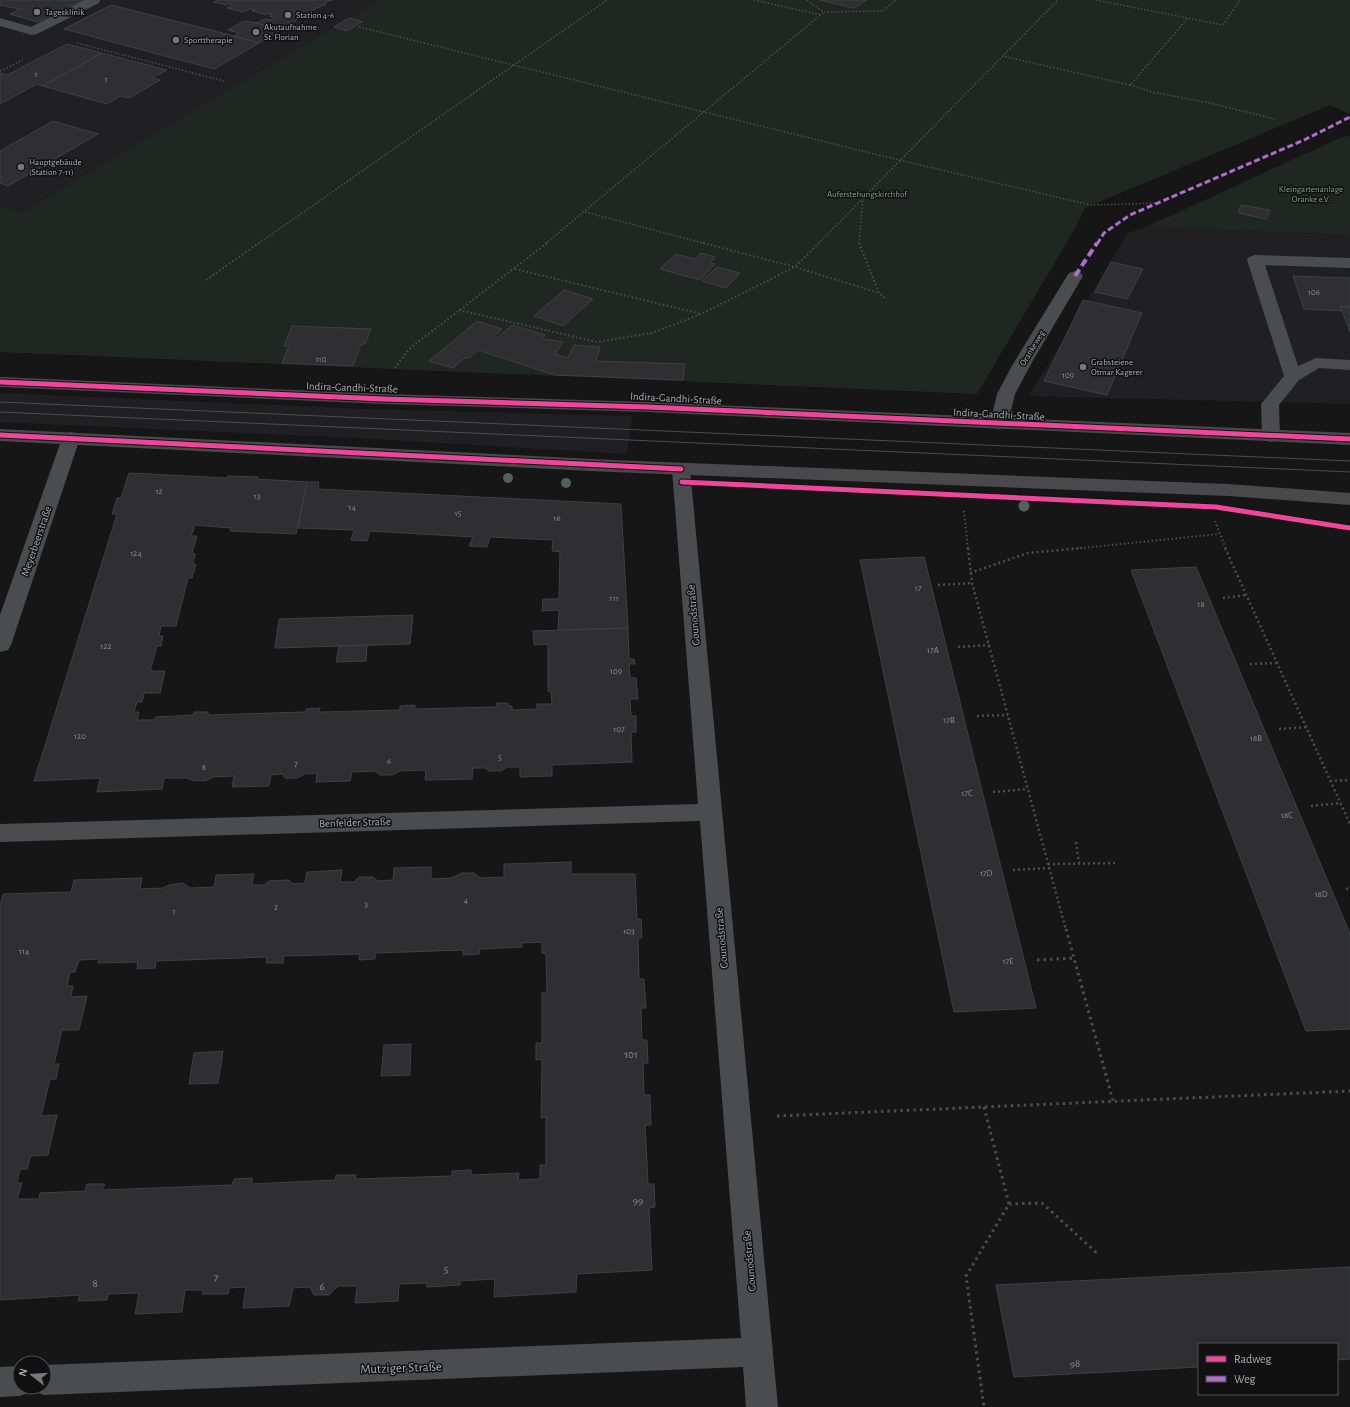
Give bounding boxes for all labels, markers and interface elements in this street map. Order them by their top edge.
marker: Tagesklinik [32,7,42,17]
place label: Tagesklinik [45,8,85,17]
marker: Station 4-6 [283,10,293,20]
place label: Station 4-6 [296,11,334,20]
place label: Akutaufnahme St. Florian [264,23,317,42]
marker: Akutaufnahme St. Florian [251,27,261,37]
marker: Sporttherapie [171,35,181,45]
place label: Sporttherapie [184,36,233,45]
house number: 1 [34,70,38,79]
house number: 1 [104,75,108,84]
place label: Hauptgebäude (Station 7-11) [29,158,82,177]
marker: Hauptgebäude (Station 7-11) [16,162,26,172]
park label: Kleingartenanlage Oranke e.V. [1279,185,1343,204]
park label: Auferstehungskirchhof [827,190,908,199]
house number: 106 [1308,288,1320,297]
street label: Orankeweg [1018,328,1047,368]
house number: 110 [316,355,327,364]
place label: Grabsteiene Otmar Kagerer [1091,358,1143,377]
marker: Grabsteiene Otmar Kagerer [1078,362,1088,372]
house number: 109 [1062,371,1074,380]
street label: Indira-Gandhi-Straße [306,380,398,395]
street label: Indira-Gandhi-Straße [630,391,722,406]
street label: Indira-Gandhi-Straße [953,407,1045,422]
house number: 12 [155,487,163,496]
house number: 13 [254,492,261,501]
house number: 14 [348,503,356,512]
street label: Meyerbeerstraße [19,505,54,578]
house number: 15 [455,509,462,518]
house number: 16 [553,514,561,523]
house number: 124 [130,549,142,558]
street label: Gounodstraße [685,584,702,646]
house number: 17 [915,584,922,593]
house number: 111 [609,594,619,603]
house number: 18 [1197,600,1205,609]
house number: 122 [100,642,112,651]
house number: 17A [927,646,939,655]
house number: 109 [610,667,622,676]
house number: 17B [943,716,955,725]
house number: 107 [613,725,625,734]
house number: 120 [74,732,86,741]
house number: 18B [1250,734,1262,743]
house number: 5 [498,753,502,762]
house number: 6 [387,757,391,766]
house number: 7 [294,760,298,769]
house number: 8 [202,763,206,772]
house number: 17C [961,789,973,798]
house number: 18C [1281,811,1293,820]
street label: Benfelder Straße [319,816,391,829]
house number: 17D [980,869,993,878]
house number: 18D [1314,890,1328,899]
house number: 4 [464,896,469,905]
house number: 3 [364,900,368,909]
house number: 2 [274,903,278,912]
house number: 1 [172,907,176,916]
street label: Gounodstraße [713,907,730,969]
house number: 103 [623,927,635,936]
house number: 114 [19,947,30,956]
house number: 17E [1002,957,1014,966]
house number: 101 [624,1049,638,1060]
house number: 99 [633,1195,643,1206]
street label: Gounodstraße [741,1230,758,1292]
house number: 5 [444,1264,449,1275]
house number: 7 [214,1272,219,1283]
house number: 8 [92,1278,98,1289]
house number: 6 [319,1281,325,1292]
legend [1198,1343,1338,1395]
text: Radweg [1234,1353,1271,1365]
north arrow [12,1355,52,1395]
house number: 98 [1070,1358,1080,1369]
street label: Mutziger Straße [360,1361,442,1376]
text: N [17,1367,29,1377]
text: Weg [1234,1373,1256,1385]

